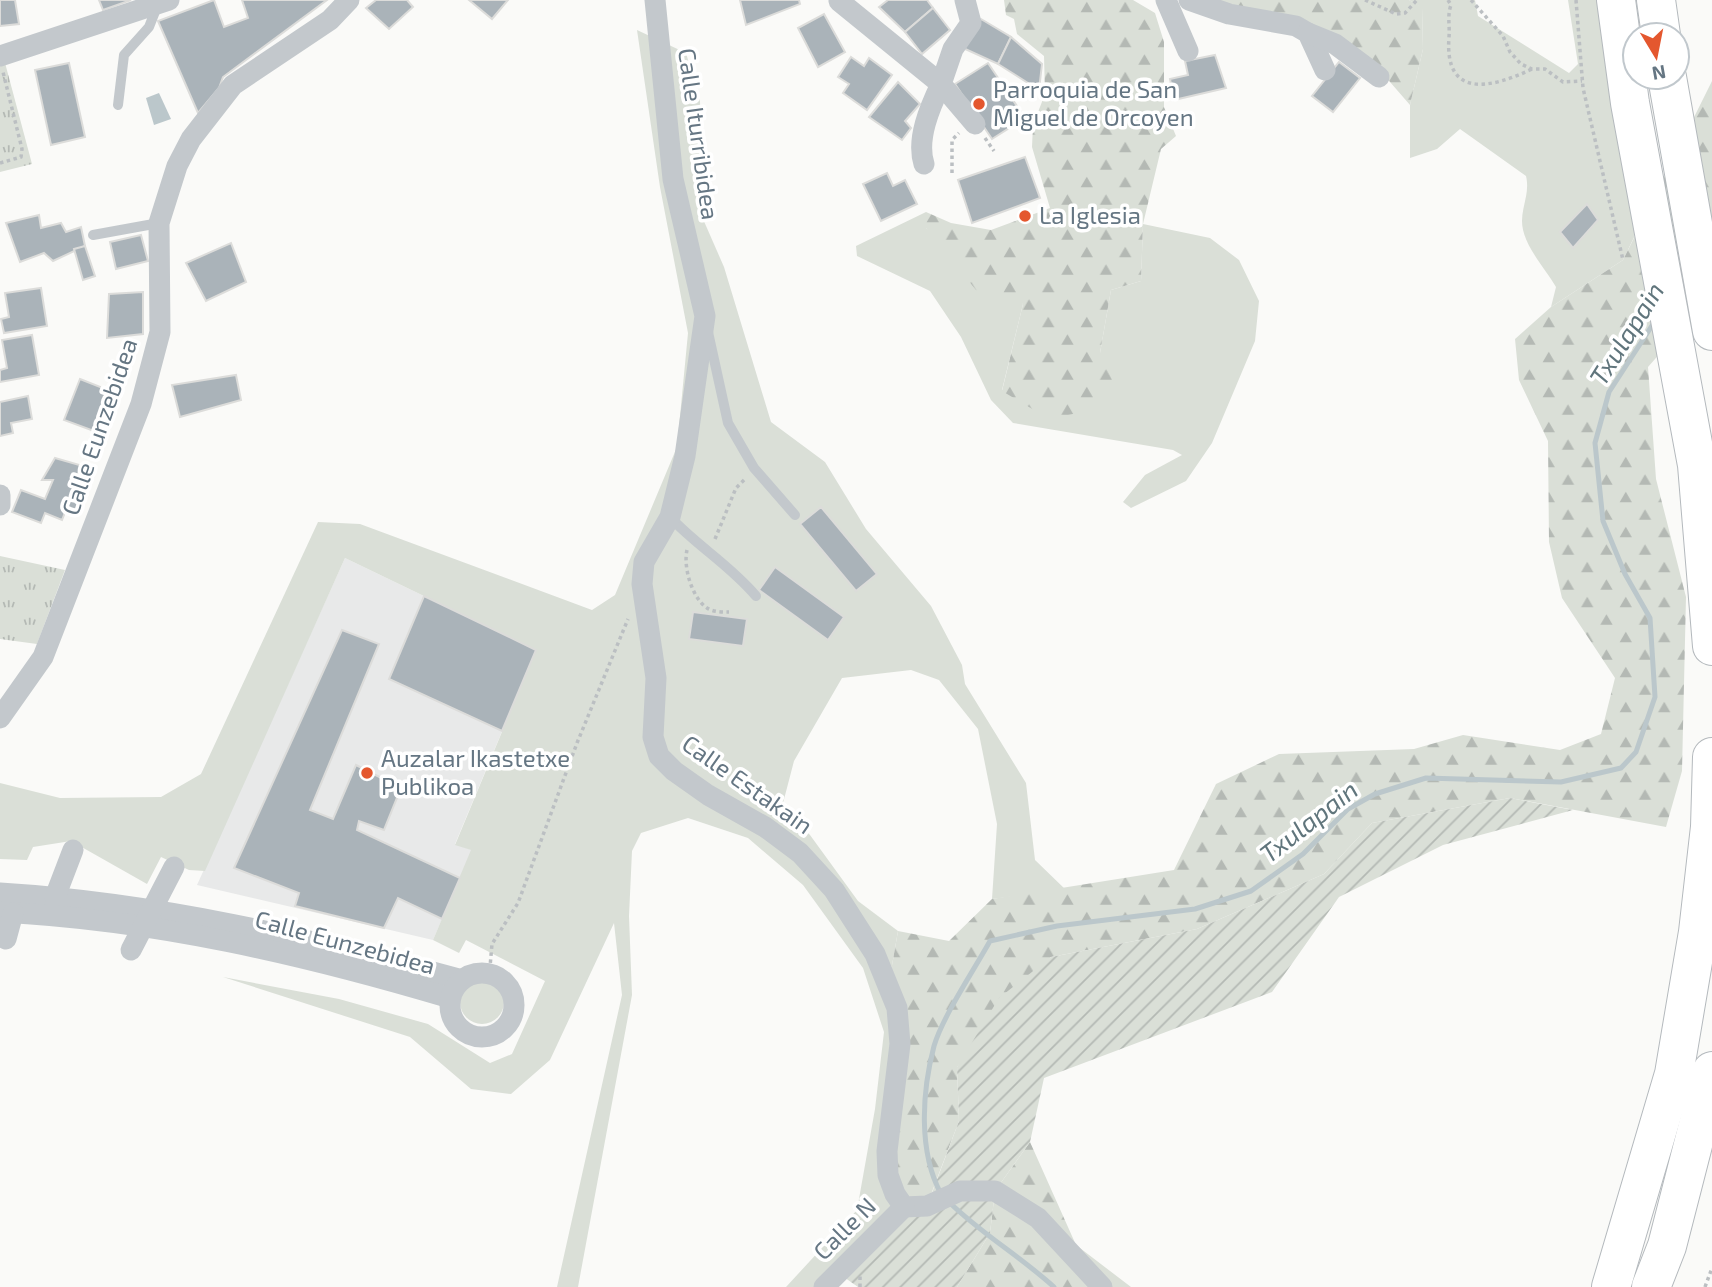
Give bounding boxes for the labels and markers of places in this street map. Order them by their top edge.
place label: Parroquia de San Miguel de Orcoyen [993,74,1194,131]
marker: Parroquia de San Miguel de Orcoyen [971,96,987,112]
place label: La Iglesia [1039,200,1141,229]
marker: La Iglesia [1017,208,1033,224]
place label: Auzalar Ikastetxe Publikoa [381,743,570,800]
marker: Auzalar Ikastetxe Publikoa [359,765,375,781]

